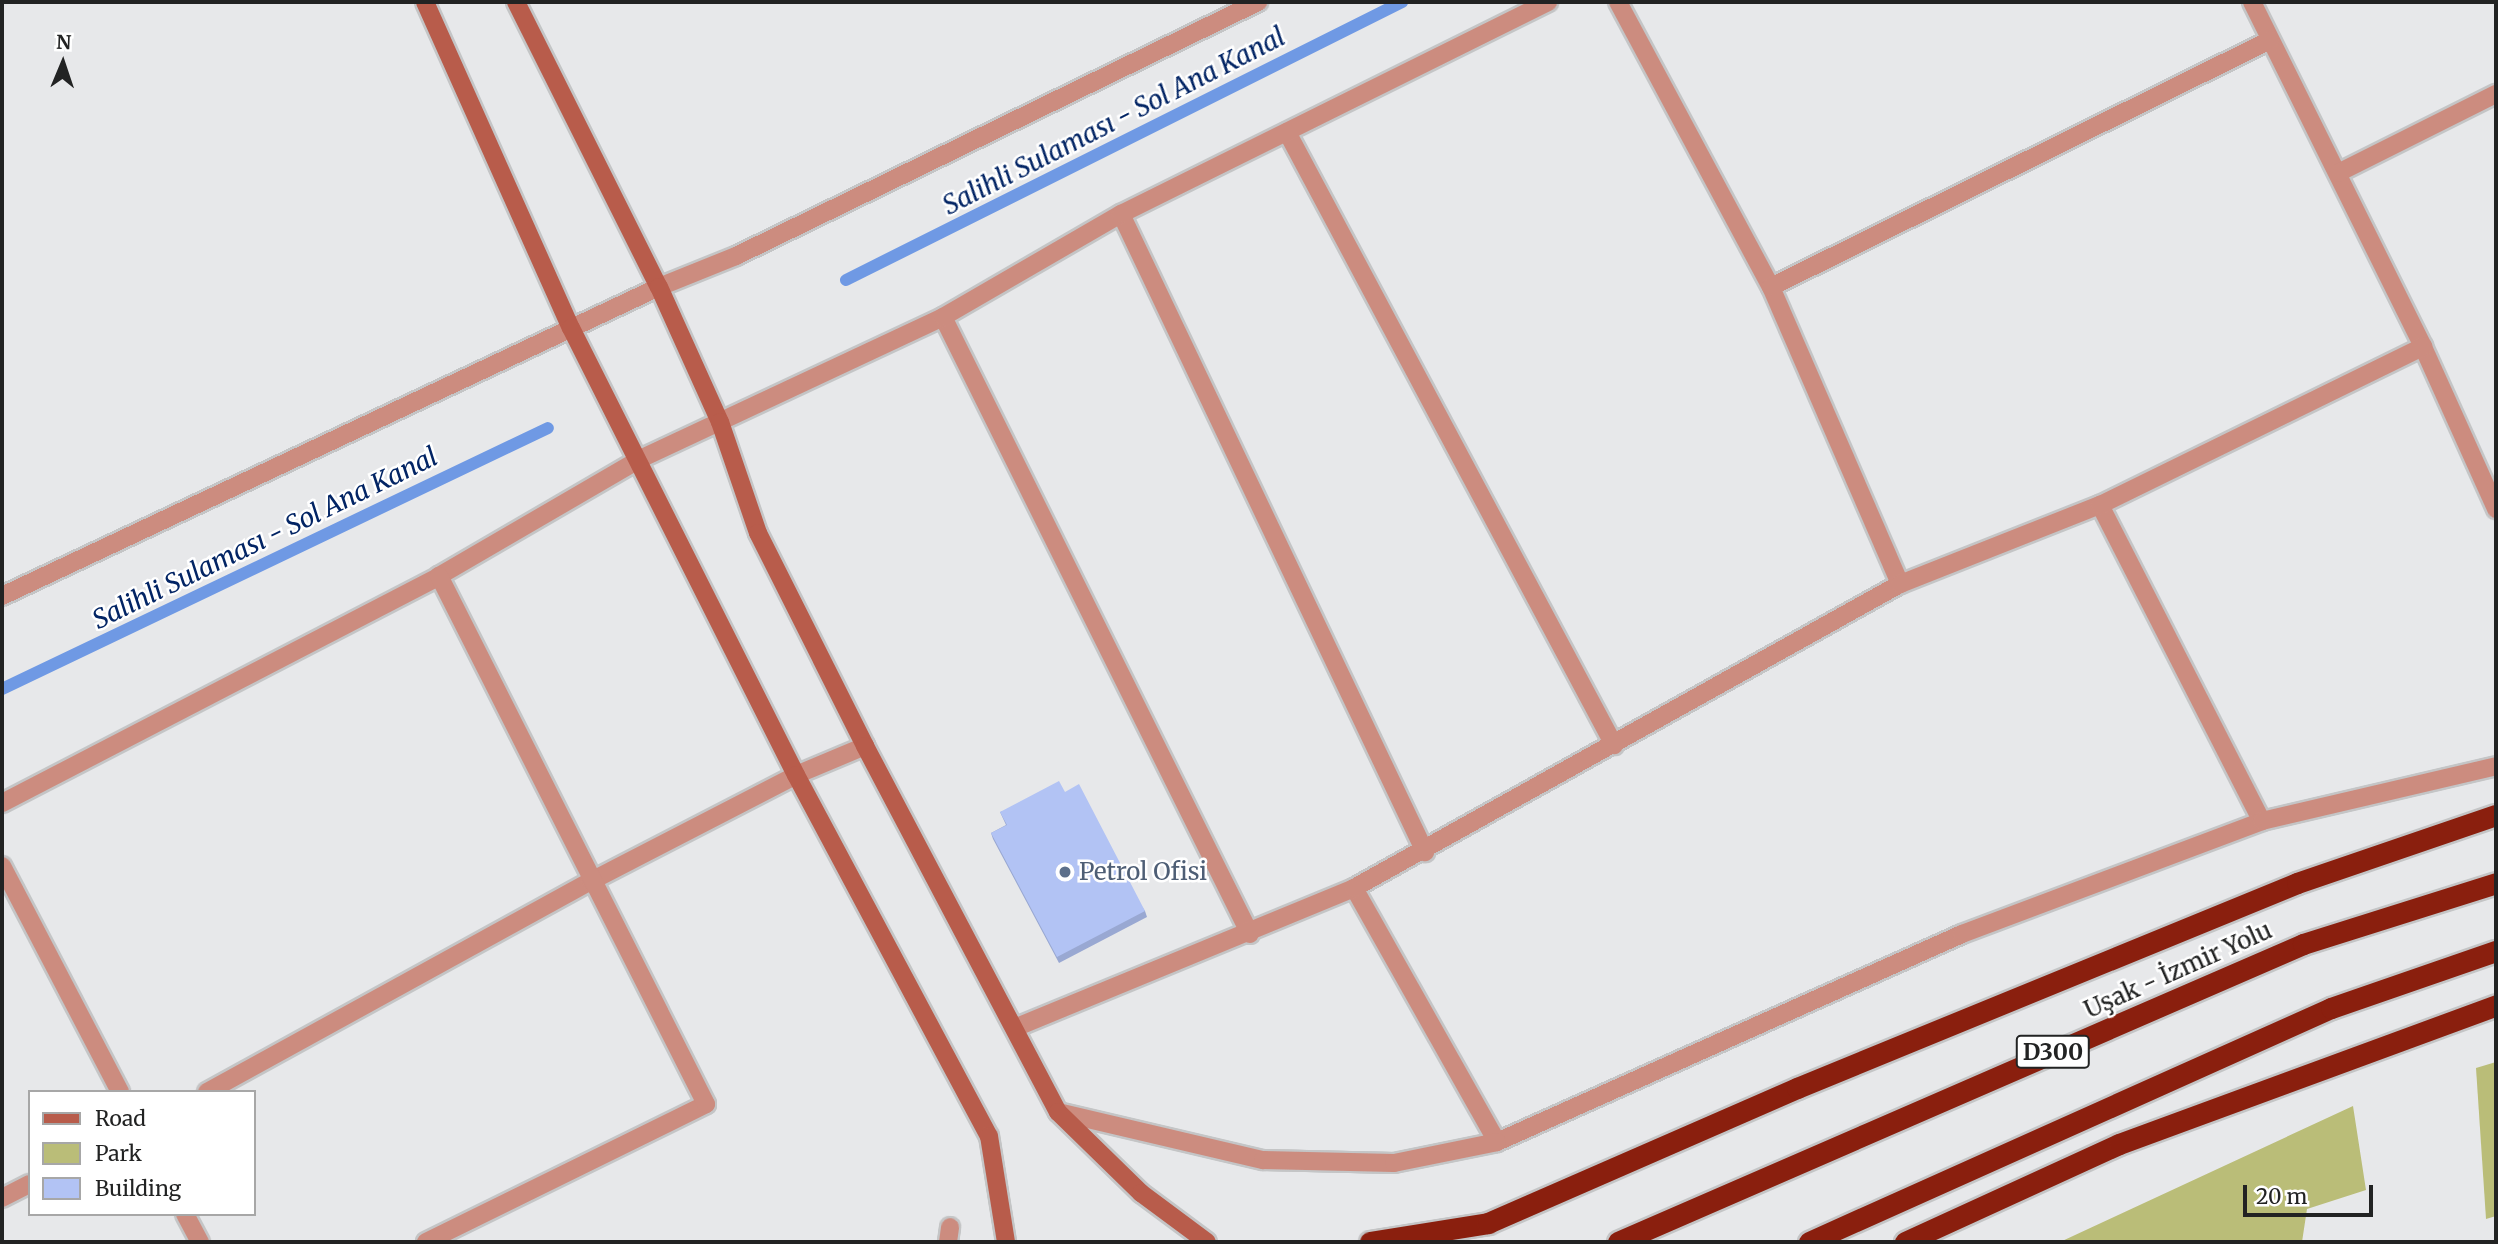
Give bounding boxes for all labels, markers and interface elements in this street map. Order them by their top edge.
water label: Salihli Sulaması - Sol Ana Kanal [938,21,1290,221]
north arrow [28,28,98,98]
text: N [56,30,72,54]
water label: Salihli Sulaması - Sol Ana Kanal [87,441,443,635]
place label: Petrol Ofisi [1079,858,1207,886]
marker: Petrol Ofisi [1057,864,1073,880]
street label: Uşak - İzmir Yolu [2080,916,2276,1024]
road number: D300 [2014,1032,2092,1072]
legend [28,1090,256,1216]
text: Road [95,1105,146,1132]
text: Park [95,1140,142,1167]
scale bar [2246,1170,2376,1214]
text: Building [95,1175,181,1202]
text: 20 m [2256,1183,2307,1210]

